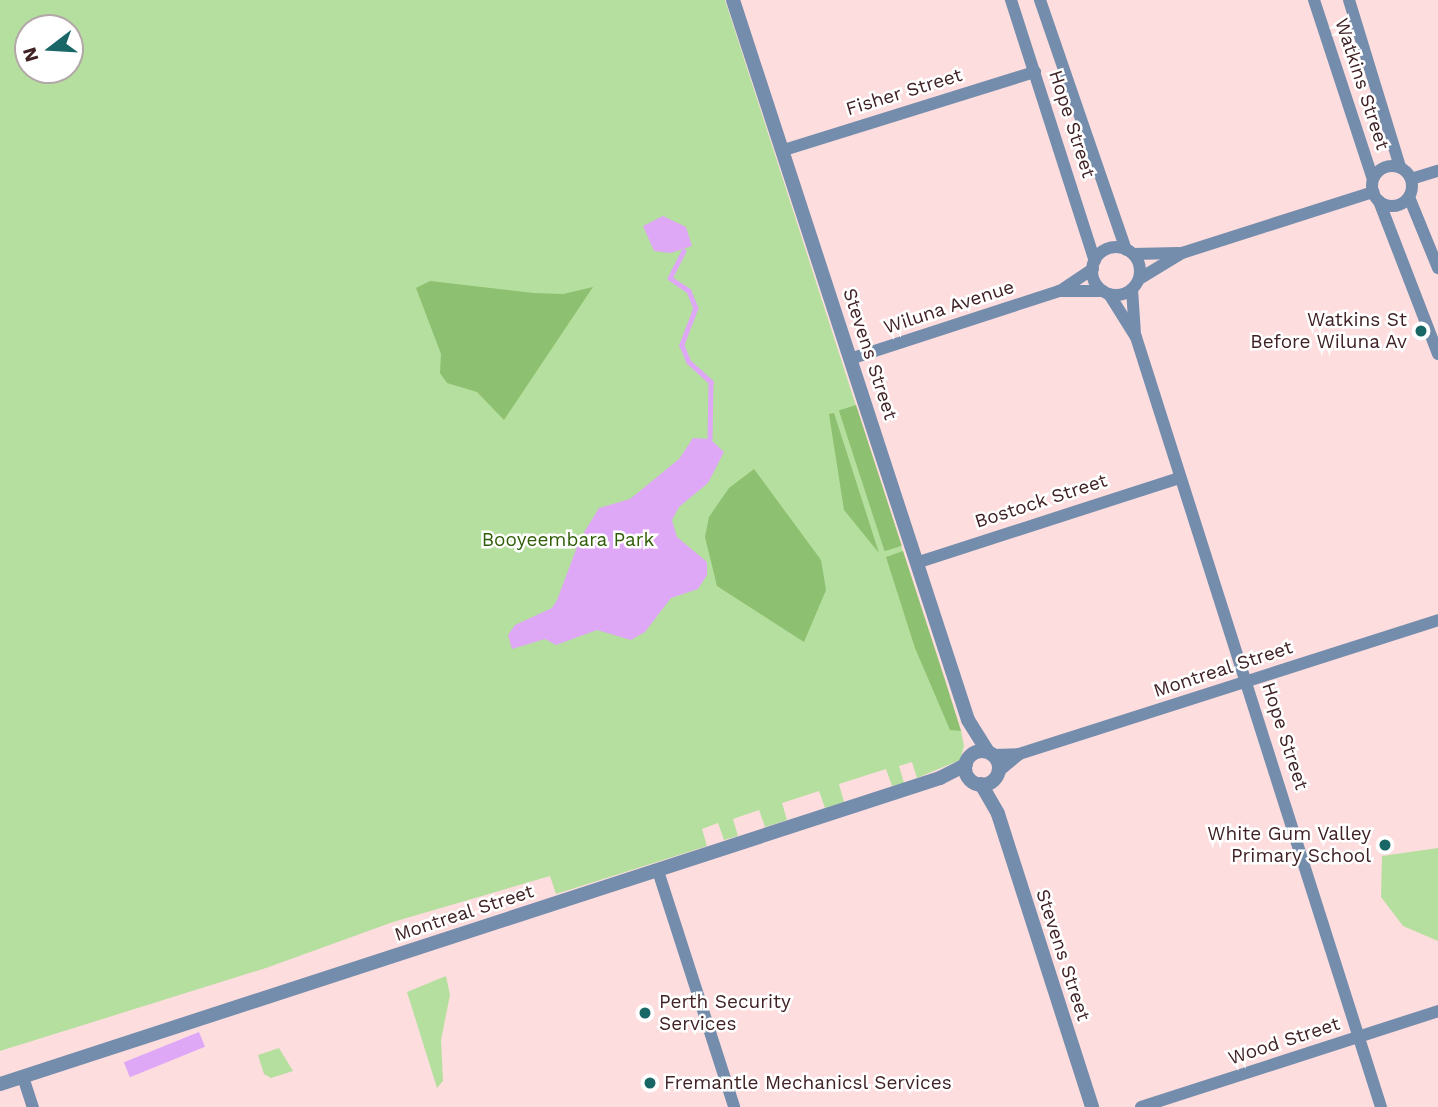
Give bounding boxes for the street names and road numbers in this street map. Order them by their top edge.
street label: Watkins Street [1330,15,1394,153]
street label: Fisher Street [843,63,965,121]
street label: Hope Street [1044,67,1100,181]
street label: Wiluna Avenue [880,275,1018,339]
street label: Stevens Street [838,285,902,423]
street label: Bostock Street [972,469,1110,533]
street label: Montreal Street [1150,636,1296,702]
street label: Hope Street [1257,679,1313,793]
street label: Montreal Street [391,880,537,946]
street label: Stevens Street [1031,886,1095,1024]
street label: Wood Street [1225,1012,1343,1070]

